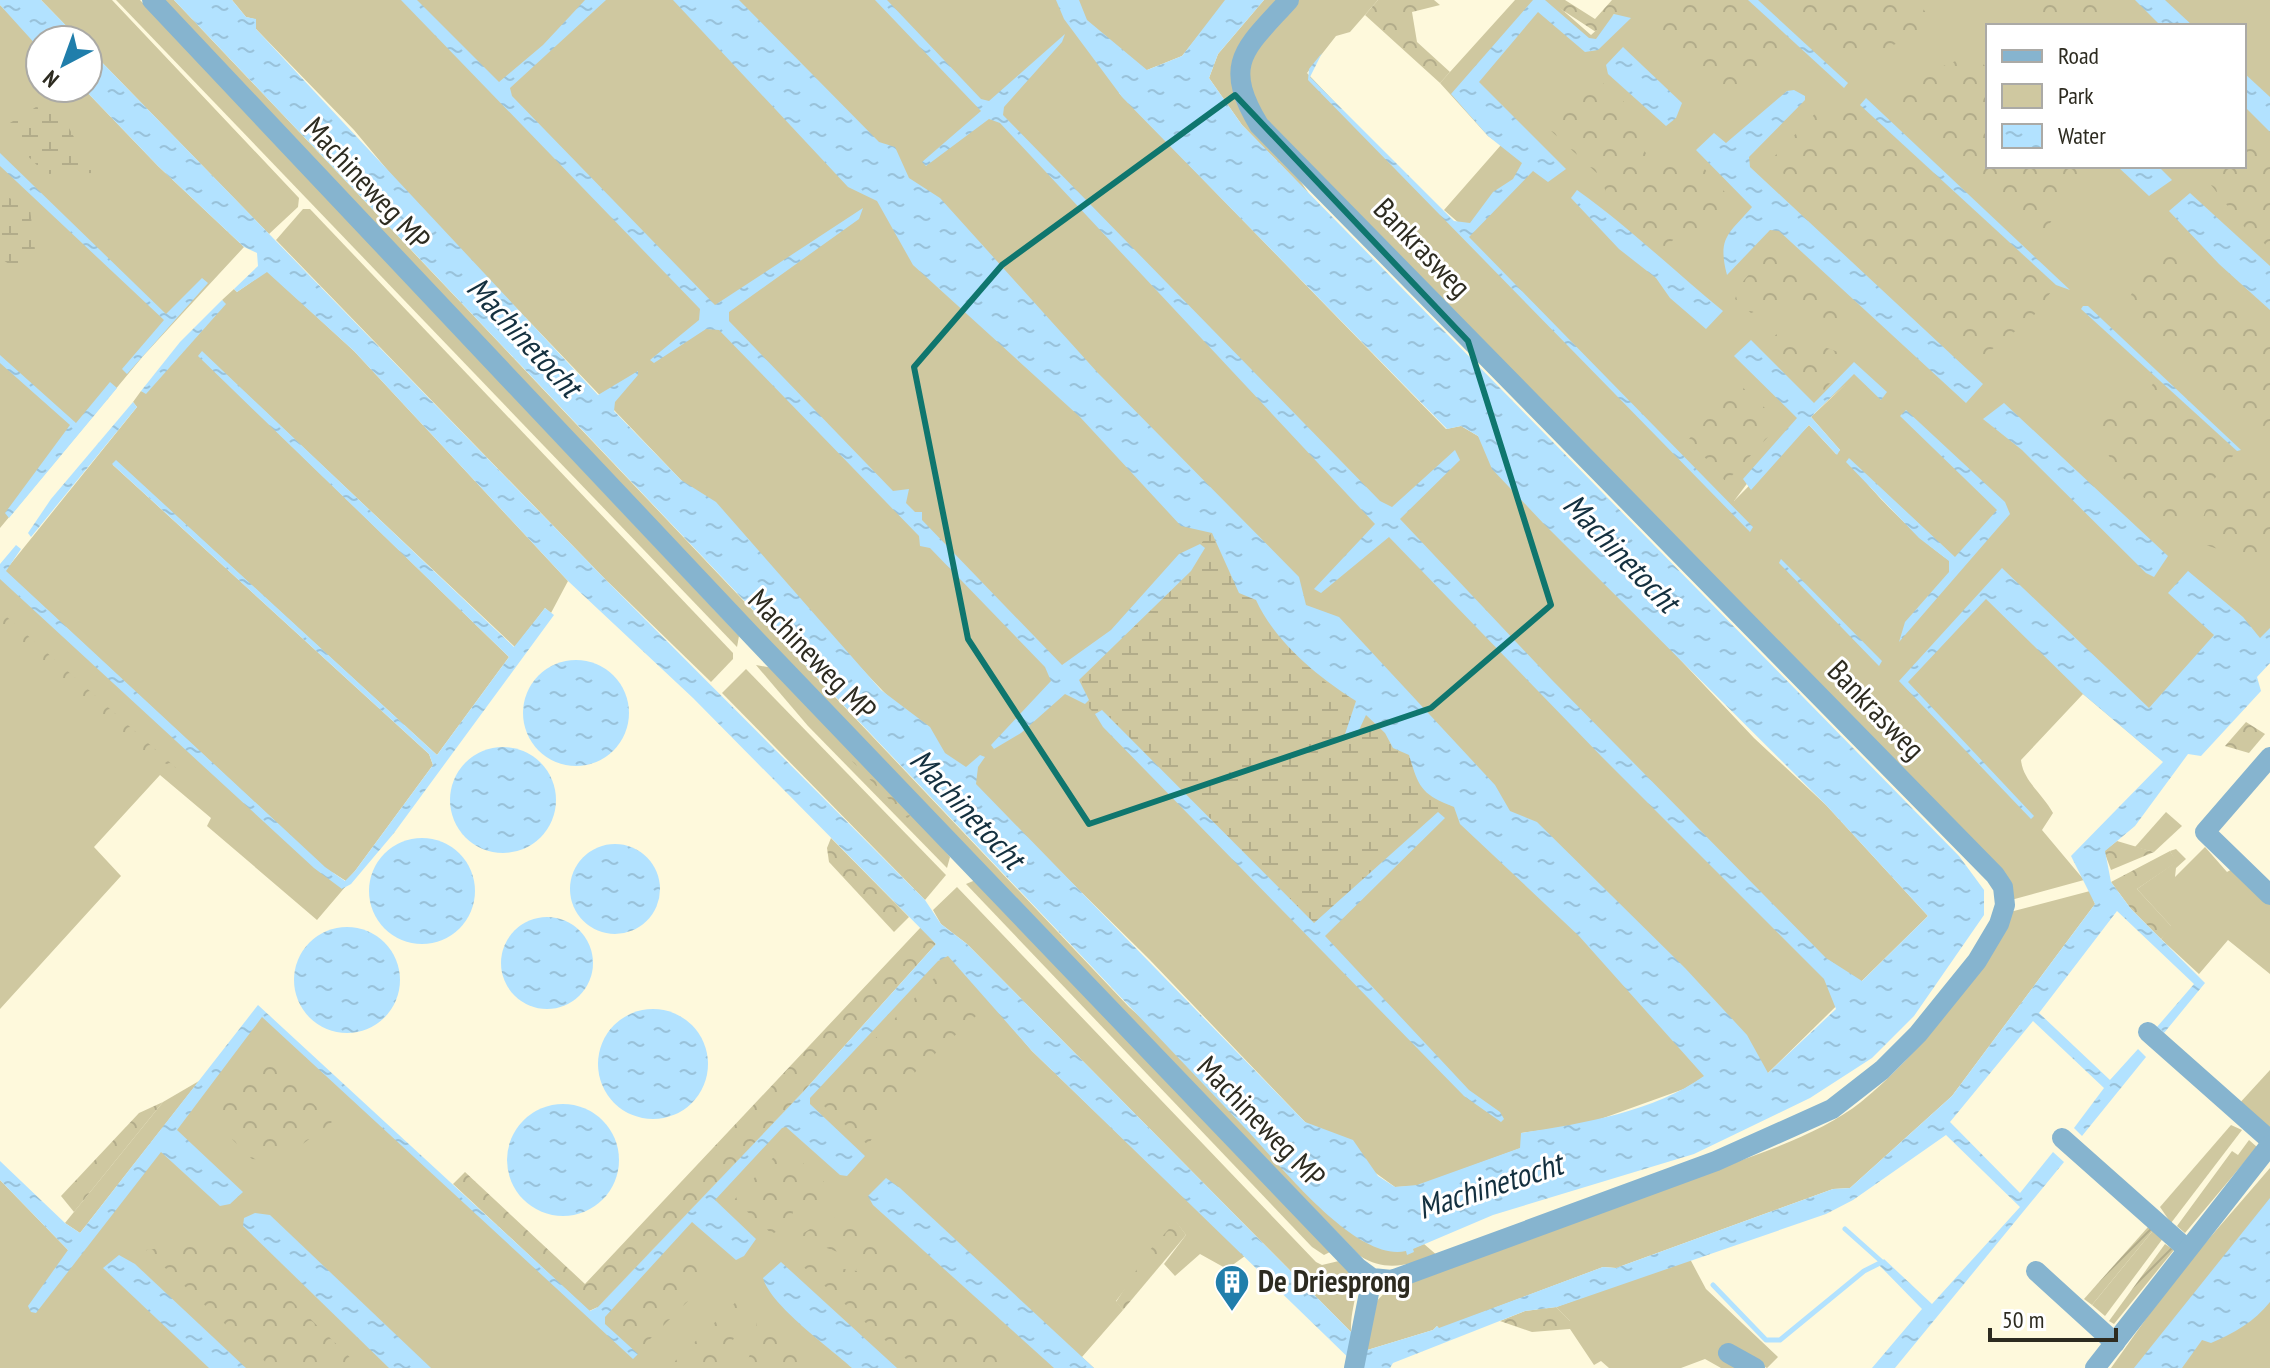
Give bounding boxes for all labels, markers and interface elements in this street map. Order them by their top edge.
north arrow [24,24,104,104]
legend [1986,24,2246,168]
text: Road [2058,40,2099,71]
text: N [37,65,65,94]
text: Park [2058,80,2094,111]
street label: Machineweg MP [296,108,440,258]
text: Water [2058,120,2106,151]
street label: Bankrasweg [1366,189,1480,305]
water label: Machinetocht [458,267,593,408]
water label: Machinetocht [1555,484,1691,623]
street label: Machineweg MP [741,580,886,728]
street label: Bankrasweg [1820,651,1934,767]
water label: Machinetocht [901,739,1036,880]
street label: Machineweg MP [1190,1047,1335,1195]
water label: Machinetocht [1412,1141,1570,1228]
place label: De Driesprong [1258,1261,1410,1300]
building icon: De Driesprong [1213,1263,1251,1313]
scale bar [1990,1292,2116,1342]
text: 50 m [2002,1304,2044,1335]

